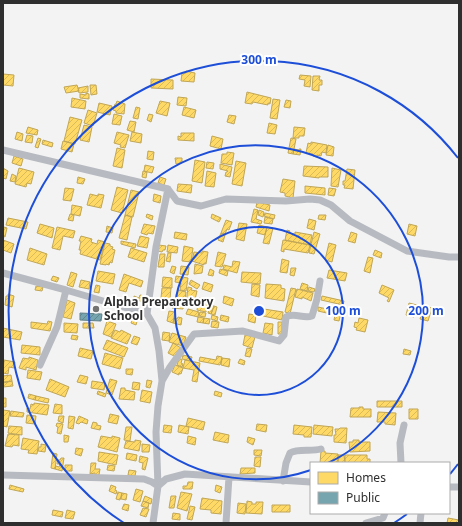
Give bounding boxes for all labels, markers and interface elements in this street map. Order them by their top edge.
text: 300 m [241,51,277,68]
place label: Alpha Preparatory School [104,293,213,324]
text: 100 m [325,302,361,319]
text: 200 m [408,302,444,319]
marker: Alpha Preparatory School [91,304,101,314]
centre of rings [252,304,266,318]
legend [310,462,450,514]
text: Homes [346,469,386,486]
text: Public [346,489,380,506]

